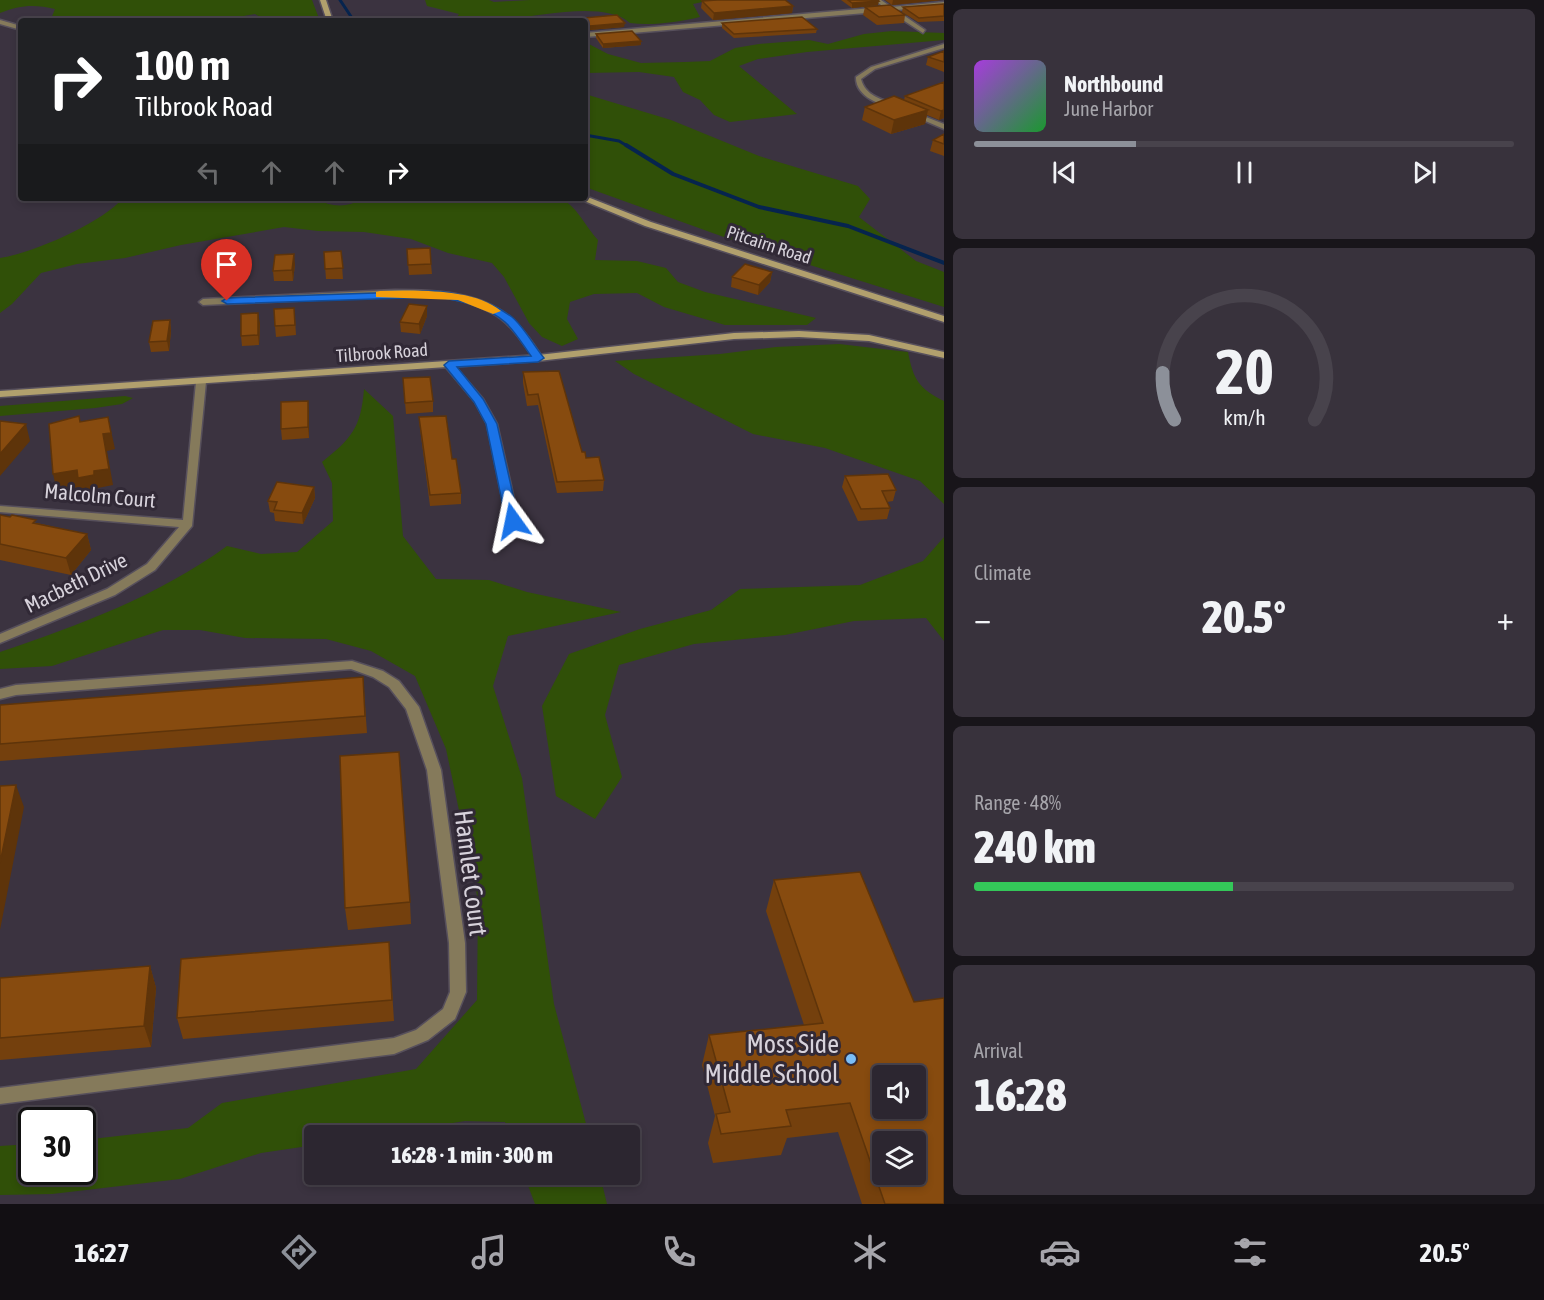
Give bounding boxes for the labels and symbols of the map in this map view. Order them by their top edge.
street label: Pitcairn Road [724,221,814,268]
pin [201,239,252,301]
street label: Tilbrook Road [335,339,429,366]
street label: Malcolm Court [43,478,157,512]
position arrow [481,489,545,553]
street label: Macbeth Drive [20,547,131,617]
street label: Hamlet Court [448,808,494,938]
place label: Moss Side Middle School [704,1029,839,1089]
marker: Moss Side Middle School [844,1052,858,1066]
speed limit sign: 30 [18,1107,96,1185]

